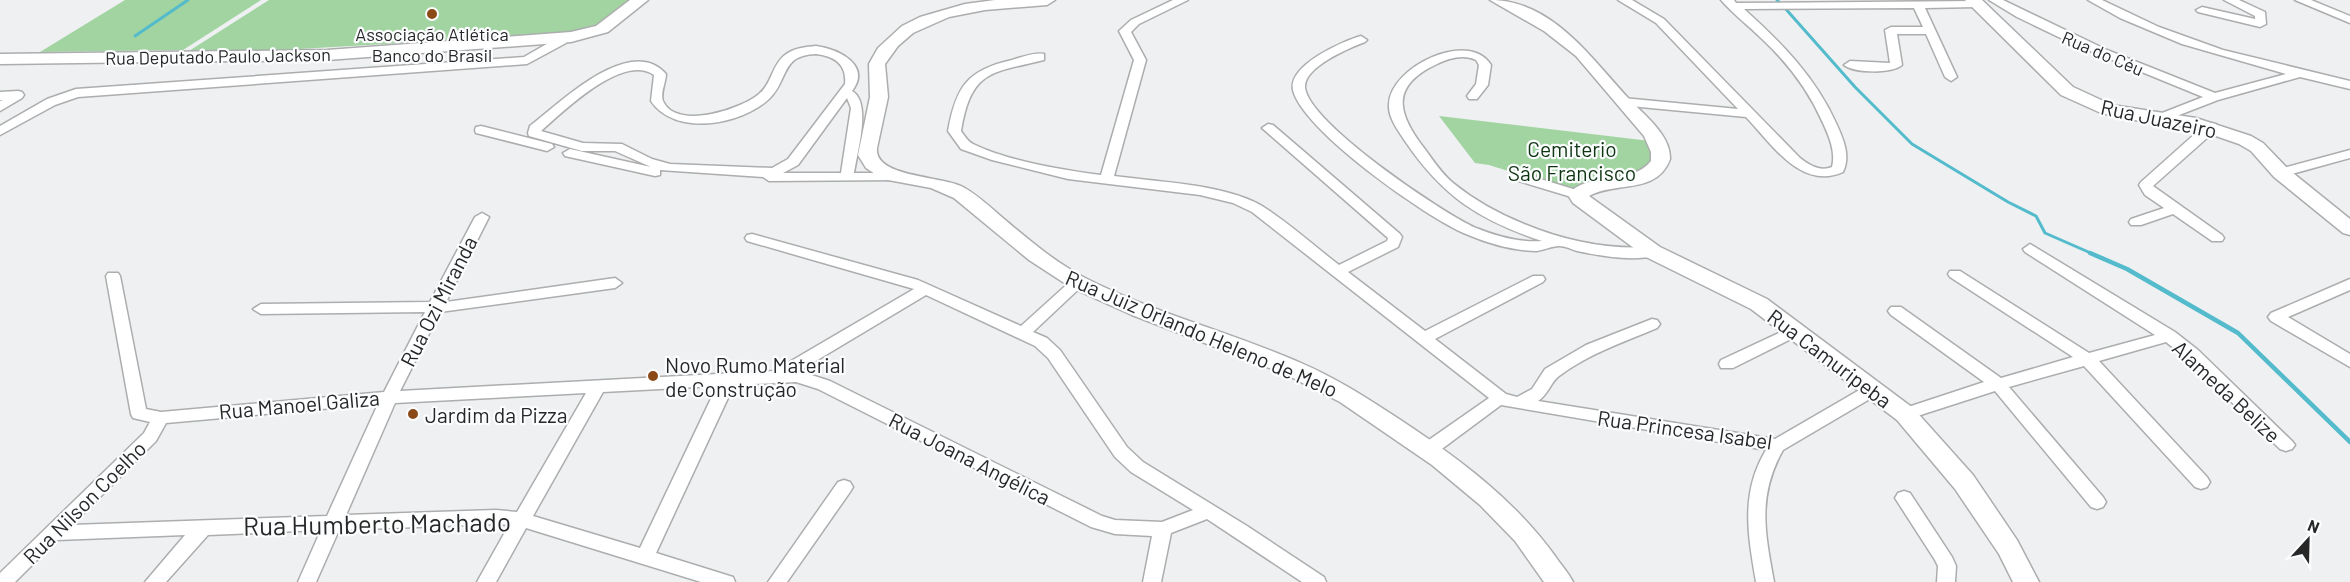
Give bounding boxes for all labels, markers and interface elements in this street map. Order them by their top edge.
marker: Associação Atlética Banco do Brasil [425,7,439,21]
place label: Associação Atlética Banco do Brasil [355,23,509,66]
street label: Rua do Céu [2059,26,2147,80]
street label: Rua Deputado Paulo Jackson [105,43,331,69]
street label: Rua Juazeiro [2099,94,2219,142]
park label: Cemiterio São Francisco [1508,136,1636,185]
street label: Rua Ozi Miranda [394,232,482,370]
street label: Rua Juiz Orlando Heleno de Melo [1062,264,1342,402]
street label: Rua Camuripeba [1763,303,1897,413]
street label: Alameda Belize [2168,335,2286,447]
place label: Novo Rumo Material de Construção [665,352,845,401]
marker: Novo Rumo Material de Construção [646,369,660,383]
street label: Rua Manoel Galiza [218,385,380,423]
place label: Jardim da Pizza [425,402,567,427]
street label: Rua Princesa Isabel [1596,404,1774,454]
street label: Rua Joana Angélica [885,406,1055,510]
marker: Jardim da Pizza [406,407,420,421]
street label: Rua Nilson Coelho [17,435,151,569]
street label: Rua Humberto Machado [243,505,511,541]
north arrow [2278,510,2338,570]
text: N [2305,515,2322,536]

